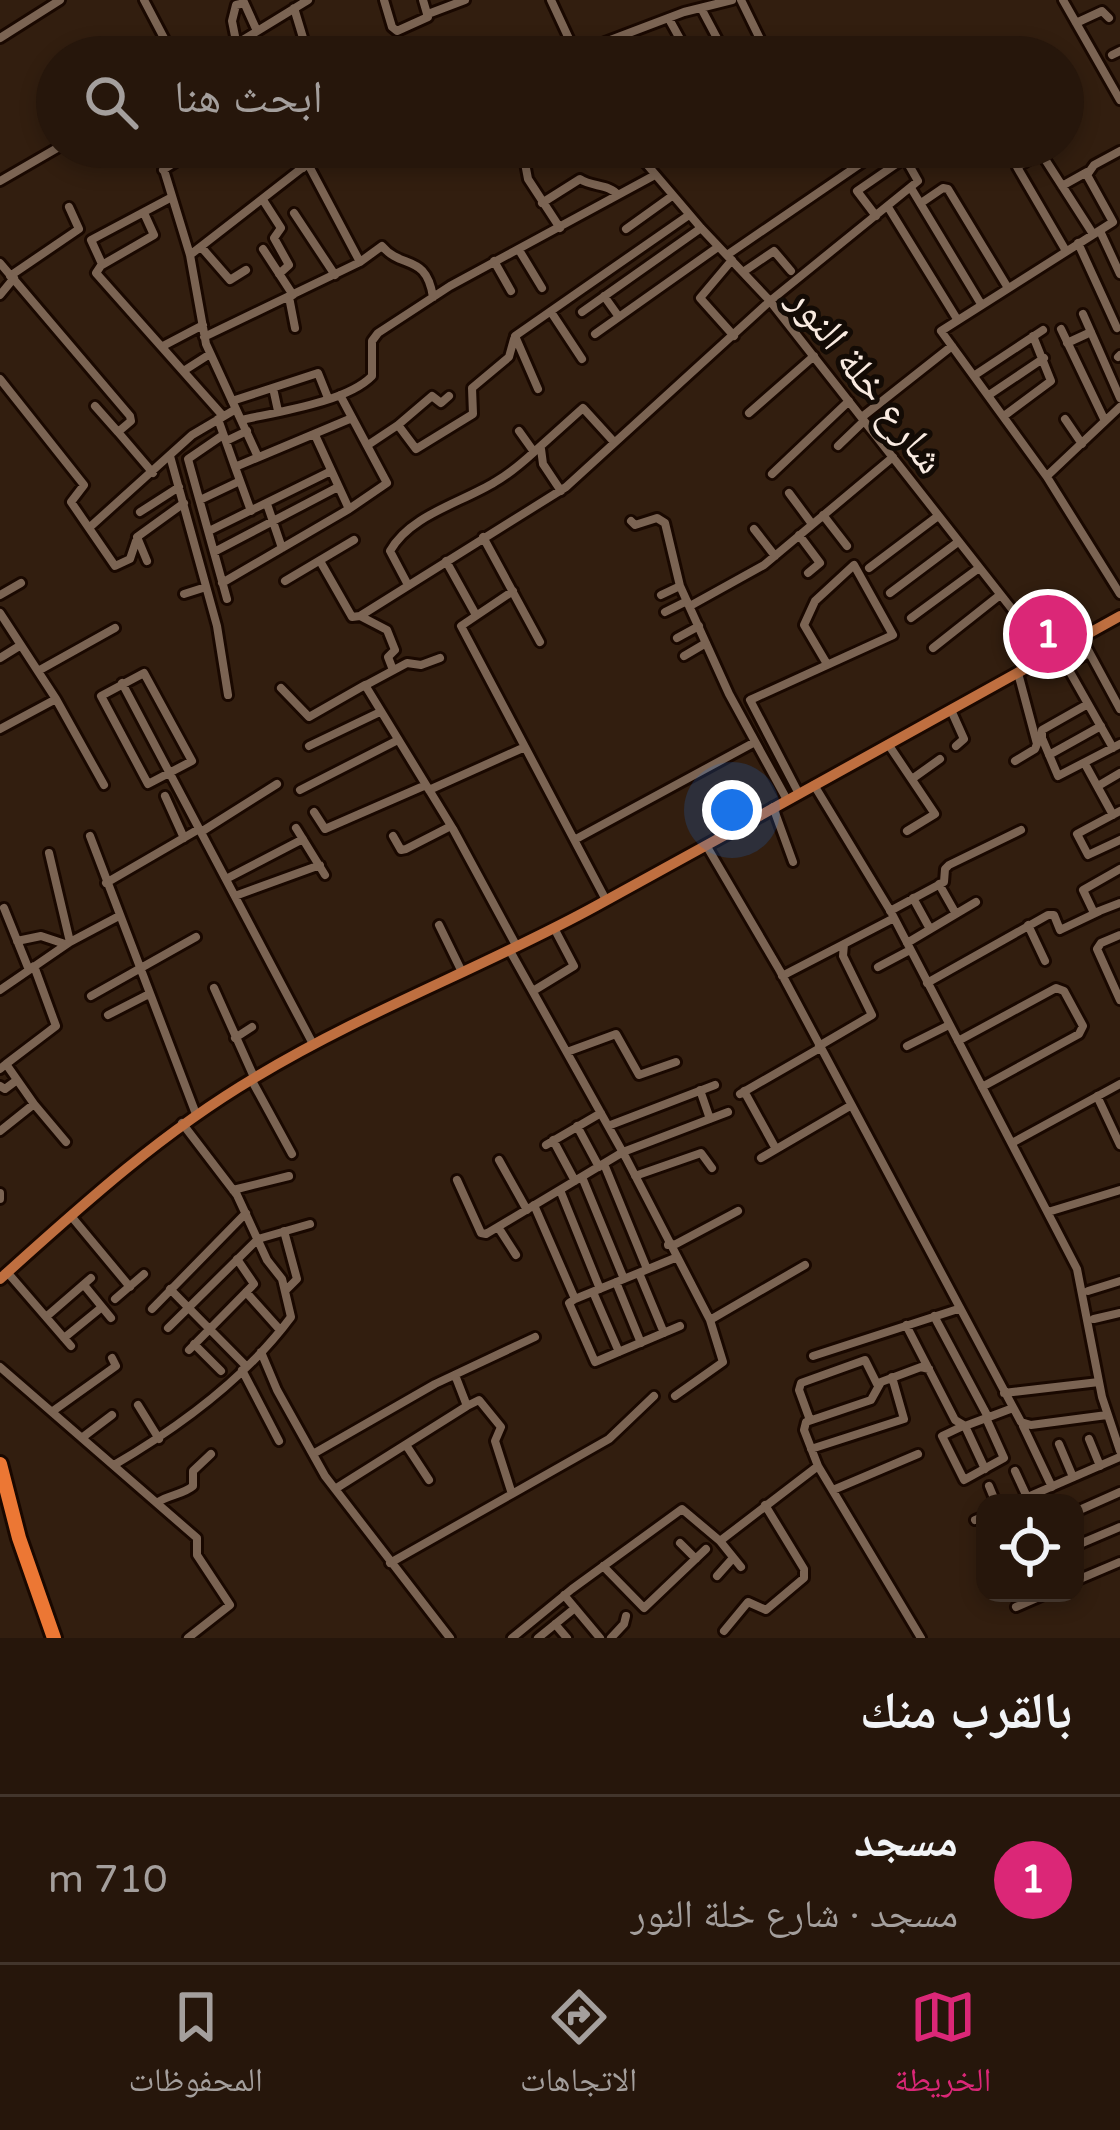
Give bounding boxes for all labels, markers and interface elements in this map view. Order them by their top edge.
search box [36,36,1084,168]
icon: search [78,69,144,135]
text: ابحث هنا [174,71,323,125]
street label: شارع خلة النور [777,275,956,484]
pin: 1 [1009,589,1087,679]
your location [702,780,762,840]
map controls [976,1494,1084,1602]
button: locate [976,1494,1084,1602]
text: بالقرب منك [860,1681,1072,1743]
text: مسجد [854,1815,958,1869]
text: 710 m [48,1856,167,1903]
text: 1 [1021,1856,1045,1903]
text: مسجد · شارع خلة النور [631,1891,958,1938]
tab: المحفوظات [129,1984,263,2112]
tab: الاتجاهات [520,1984,637,2112]
tab: الخريطة [894,1984,991,2112]

